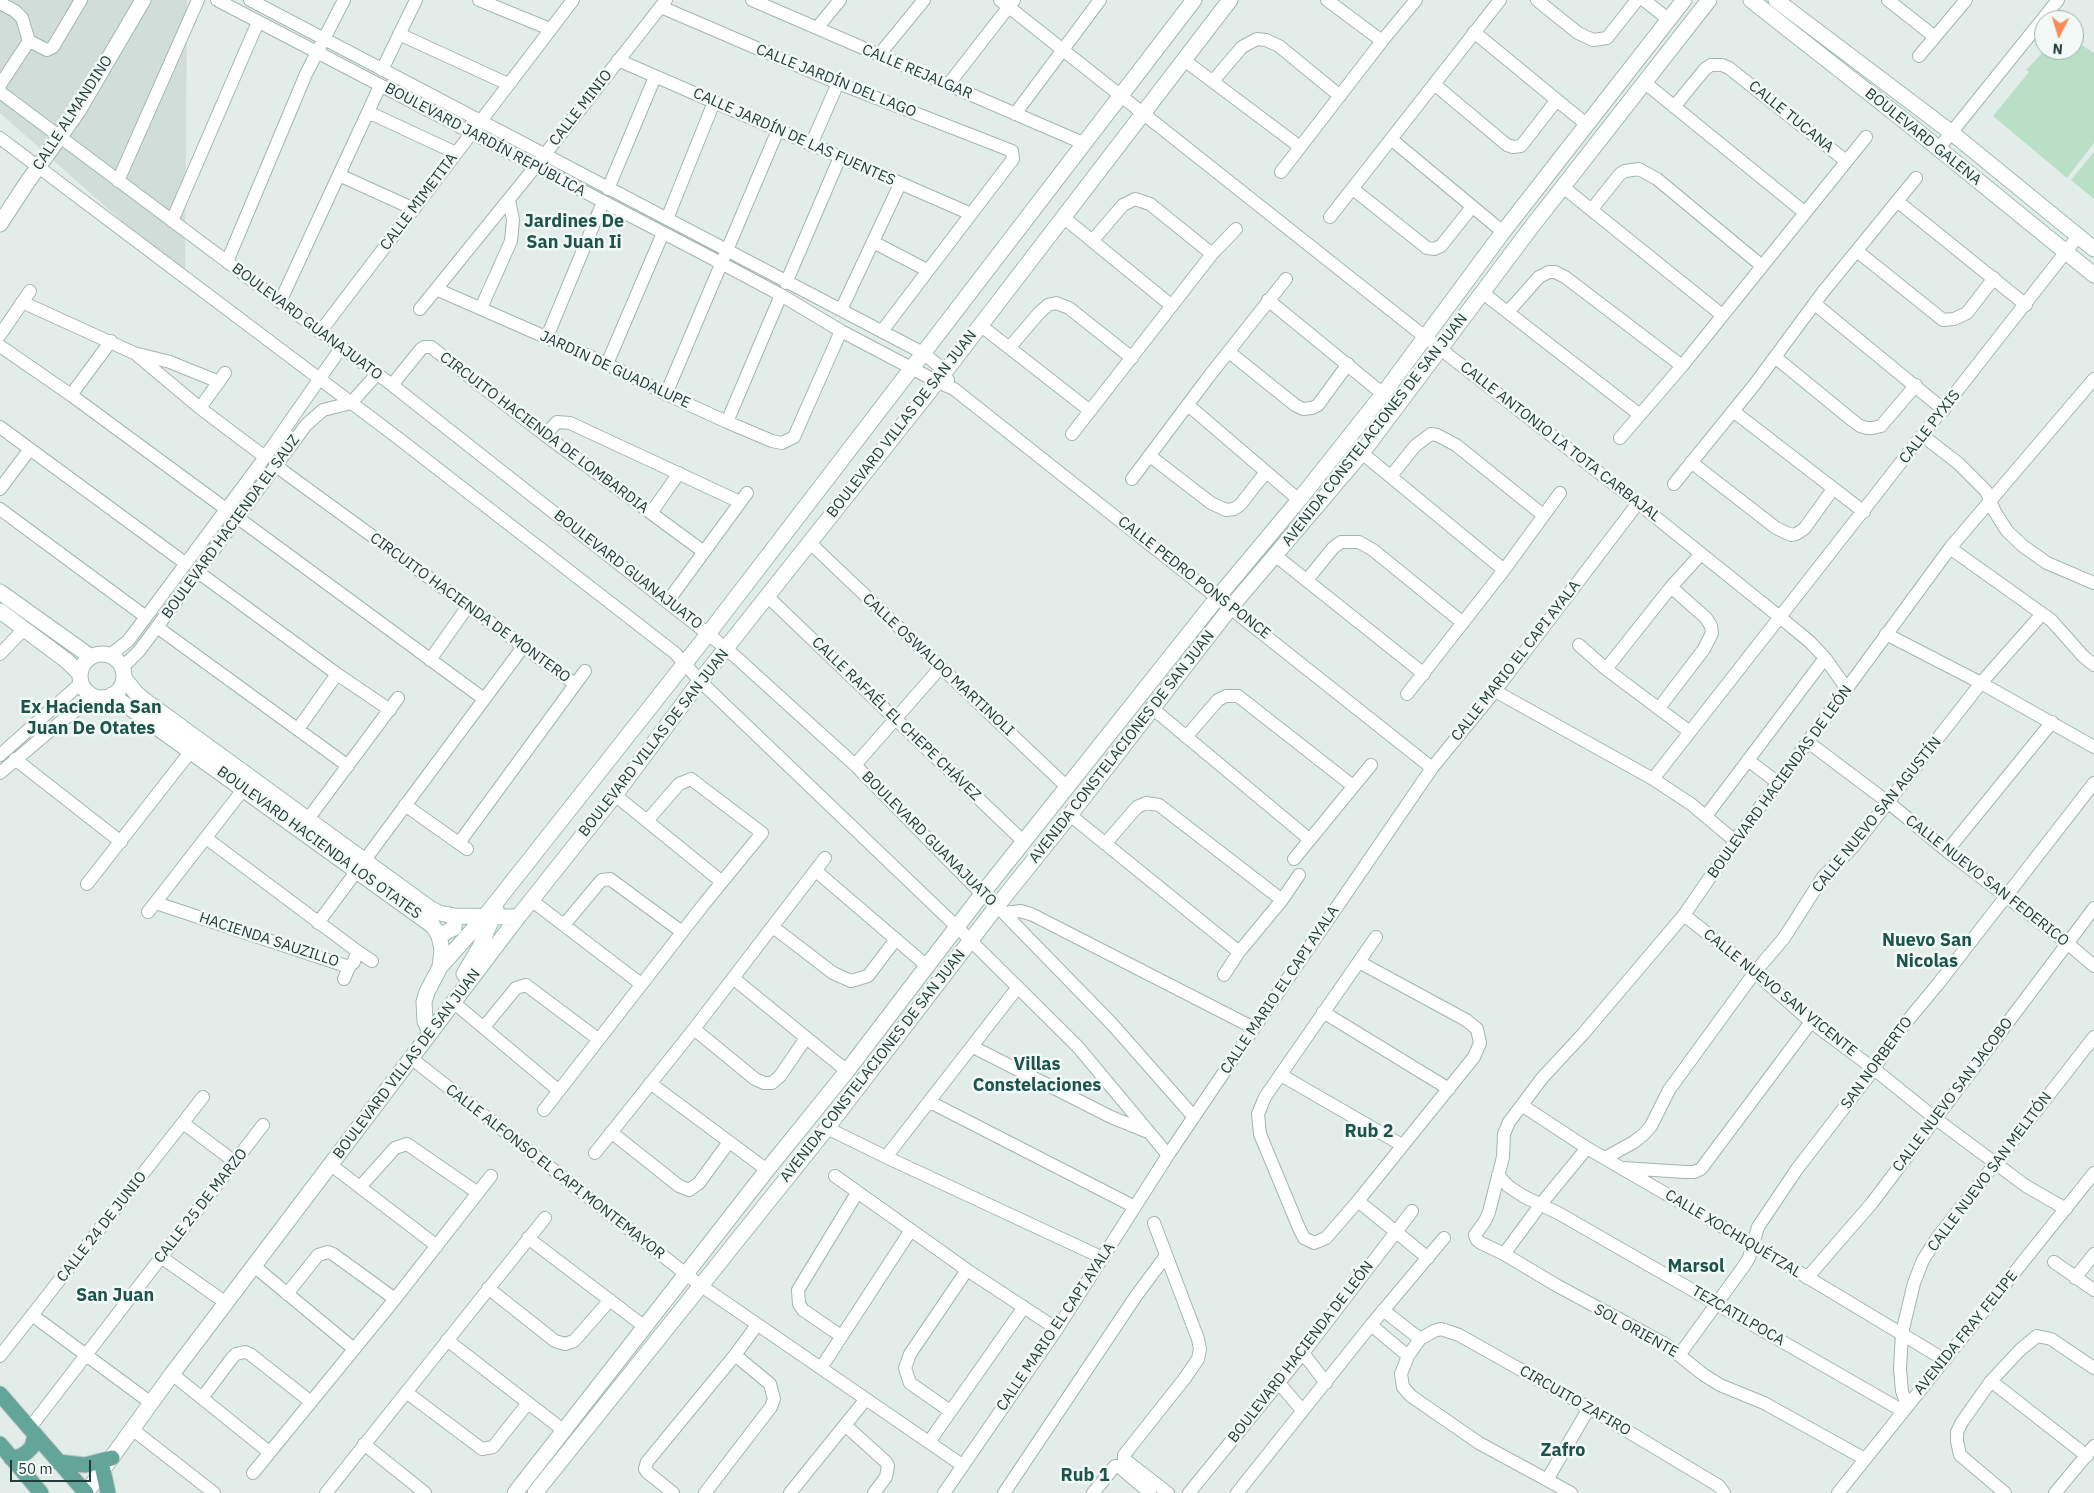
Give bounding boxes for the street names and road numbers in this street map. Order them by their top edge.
street label: CALLE JARDÍN DEL LAGO [753,41,919,121]
street label: CALLE REJALGAR [859,41,975,103]
street label: CALLE ALMANDINO [29,52,117,174]
street label: CALLE MINIO [546,66,616,150]
street label: CALLE TUCANA [1745,77,1837,157]
street label: BOULEVARD JARDÍN REPÚBLICA [382,79,588,201]
street label: CALLE JARDÍN DE LAS FUENTES [690,84,898,190]
street label: BOULEVARD GALENA [1861,85,1985,189]
street label: CALLE MIMETITA [377,150,461,254]
street label: BOULEVARD GUANAJUATO [228,260,386,384]
street label: AVENIDA CONSTELACIONES DE SAN JUAN [1279,310,1471,550]
street label: JARDIN DE GUADALUPE [537,327,693,413]
street label: BOULEVARD VILLAS DE SAN JUAN [823,327,981,521]
street label: CIRCUITO HACIENDA DE LOMBARDIA [436,348,652,518]
street label: CALLE ANTONIO LA TOTA CARBAJAL [1456,358,1664,526]
street label: CALLE PYXIS [1896,387,1964,467]
street label: BOULEVARD HACIENDA EL SAUZ [158,432,304,622]
street label: BOULEVARD GUANAJUATO [550,506,706,634]
street label: CALLE PEDRO PONS PONCE [1114,513,1274,643]
street label: CIRCUITO HACIENDA DE MONTERO [366,529,574,687]
street label: CALLE MARIO EL CAPI AYALA [1448,577,1584,745]
street label: CALLE OSWALDO MARTINOLI [859,590,1017,740]
street label: AVENIDA CONSTELACIONES DE SAN JUAN [1026,627,1218,867]
street label: CALLE RAFAÉL EL CHEPE CHÁVEZ [808,633,984,805]
street label: BOULEVARD VILLAS DE SAN JUAN [575,646,733,840]
street label: BOULEVARD HACIENDAS DE LEÓN [1704,682,1856,882]
street label: CALLE NUEVO SAN AGUSTÍN [1809,734,1945,896]
street label: BOULEVARD HACIENDA LOS OTATES [213,763,425,923]
street label: BOULEVARD GUANAJUATO [858,768,1000,910]
street label: CALLE NUEVO SAN FEDERICO [1902,812,2072,950]
street label: CALLE MARIO EL CAPI AYALA [1217,902,1343,1078]
street label: HACIENDA SAUZILLO [197,909,341,971]
street label: CALLE NUEVO SAN VICENTE [1700,925,1860,1061]
street label: AVENIDA CONSTELACIONES DE SAN JUAN [777,946,969,1186]
street label: BOULEVARD VILLAS DE SAN JUAN [330,966,484,1162]
street label: SAN NORBERTO [1837,1013,1917,1113]
street label: CALLE NUEVO SAN JACOBO [1889,1014,2017,1176]
street label: CALLE ALFONSO EL CAPI MONTEMAYOR [442,1081,668,1263]
street label: CALLE NUEVO SAN MELITÓN [1924,1089,2056,1255]
street label: CALLE 25 DE MARZO [151,1145,251,1267]
street label: CALLE 24 DE JUNIO [53,1168,151,1286]
street label: CALLE XOCHIQUÉTZAL [1662,1186,1804,1282]
street label: CALLE MARIO EL CAPI AYALA [993,1239,1119,1415]
street label: BOULEVARD HACIENDA DE LEÓN [1224,1258,1378,1446]
street label: AVENIDA FRAY FELIPE [1910,1267,2022,1399]
street label: TEZCATILPOCA [1688,1282,1788,1350]
street label: SOL ORIENTE [1591,1301,1681,1361]
street label: CIRCUITO ZAFIRO [1516,1362,1634,1440]

